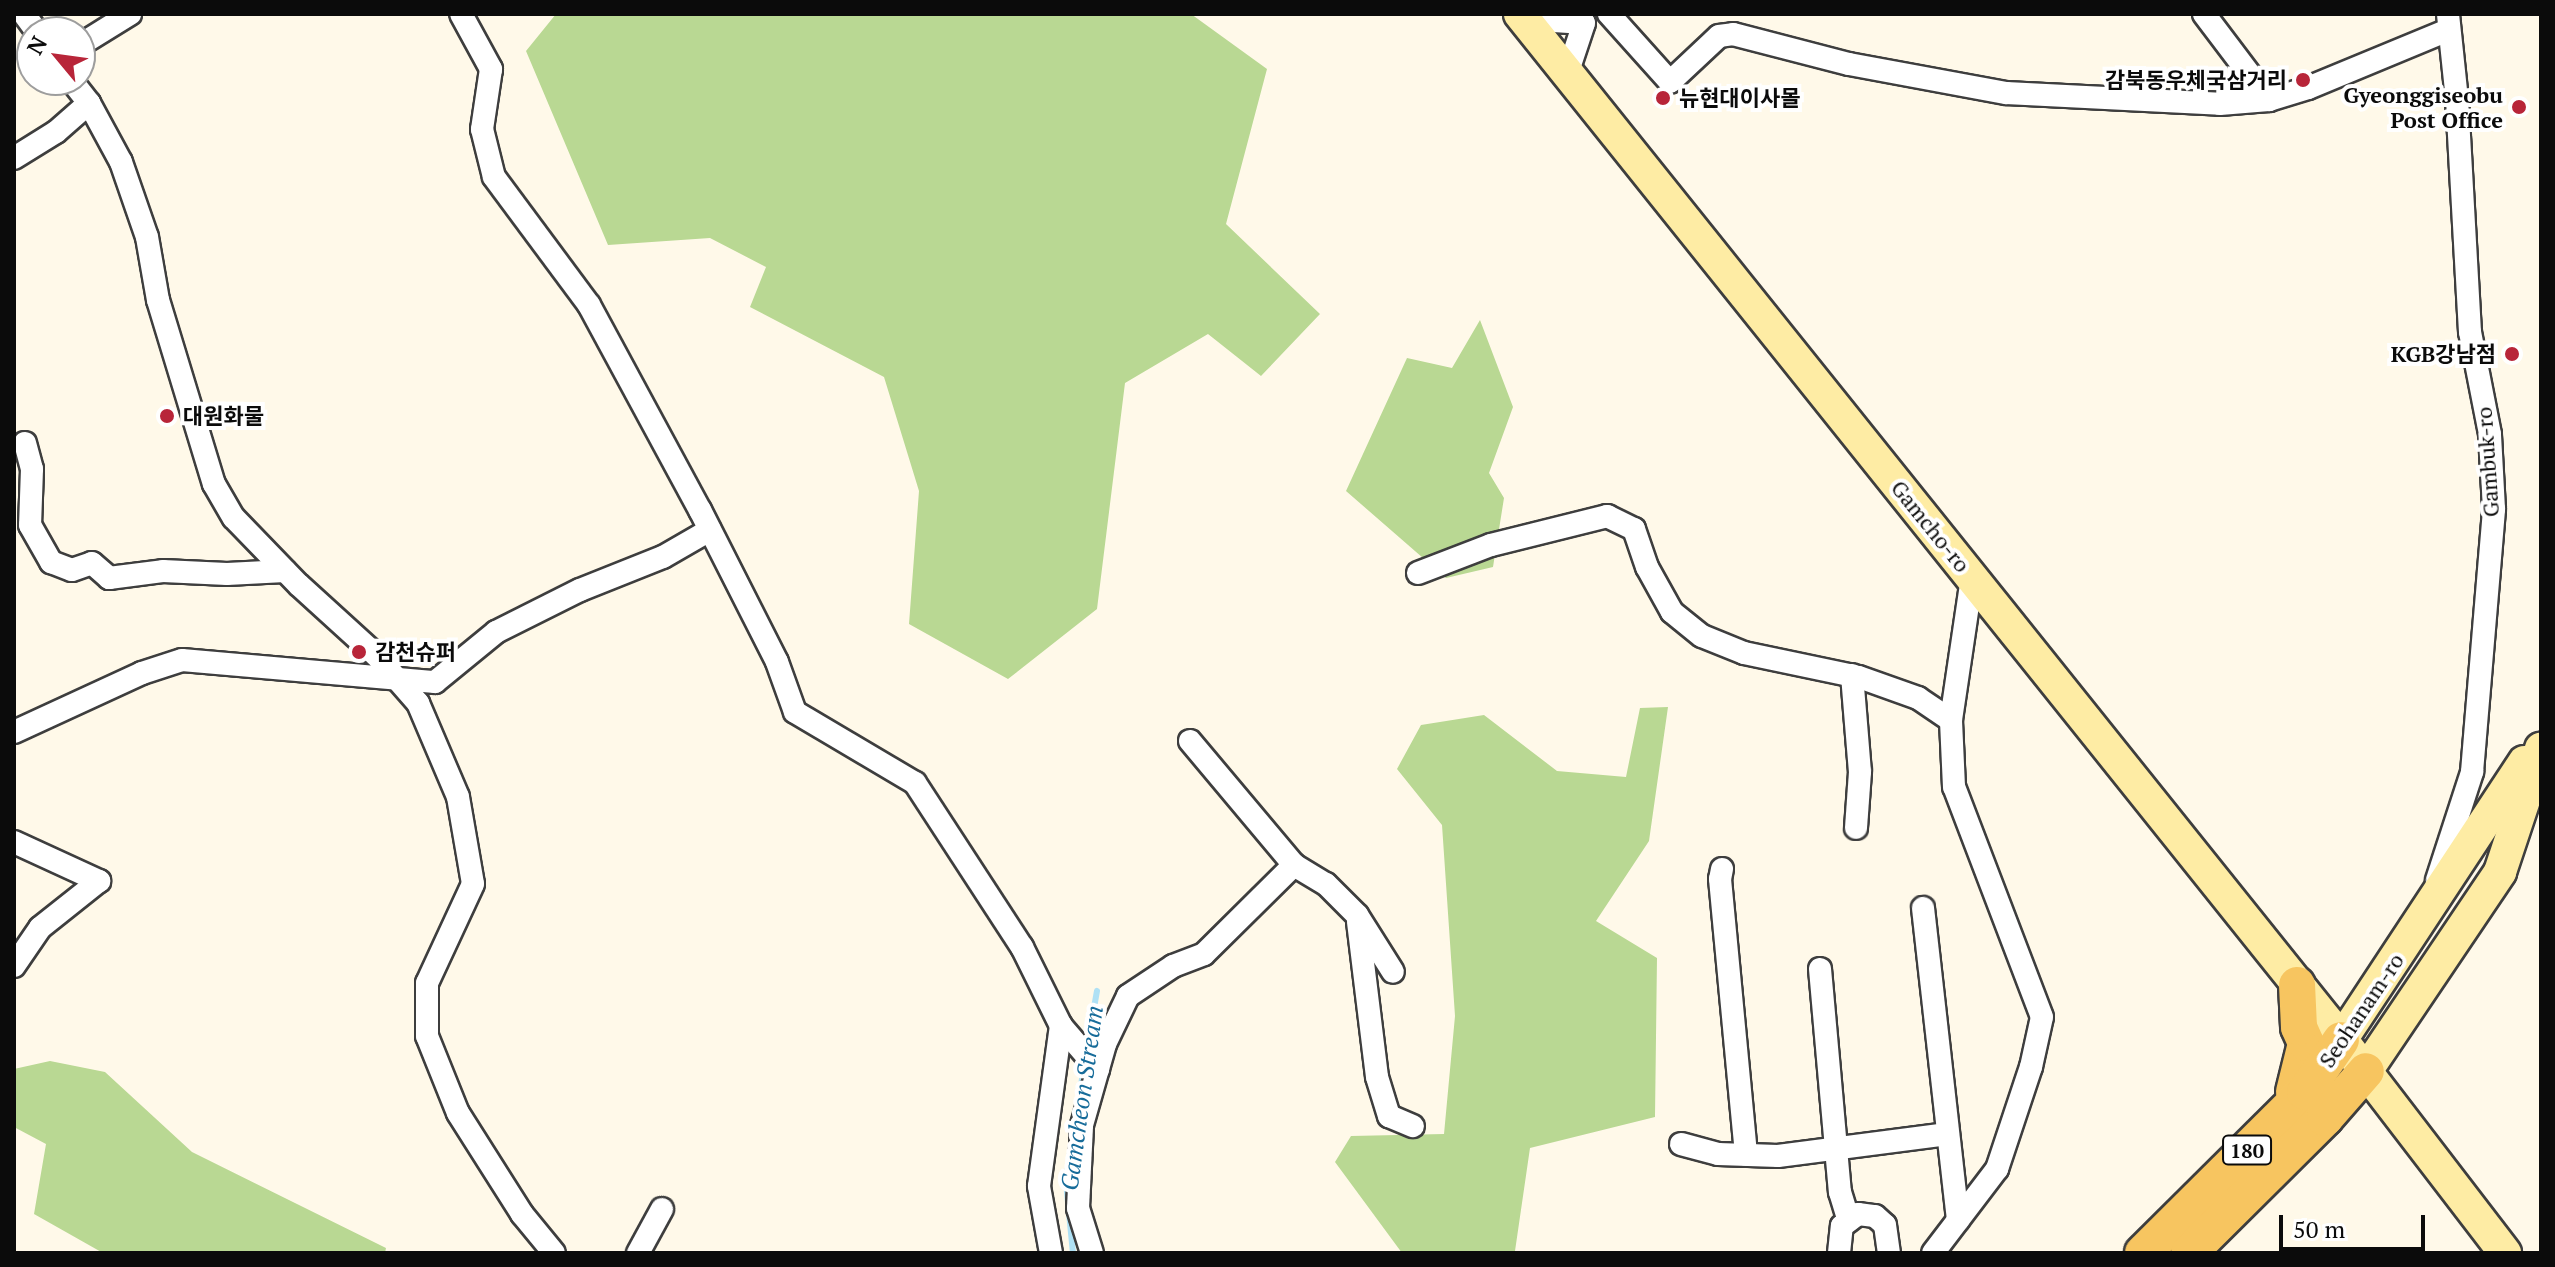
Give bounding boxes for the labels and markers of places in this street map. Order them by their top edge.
place label: 감북동우체국삼거리 [2105,67,2287,93]
marker: 감북동우체국삼거리 [2294,71,2312,89]
place label: Gyeonggiseobu Post Office [2344,81,2503,132]
place label: 뉴현대이사몰 [1679,85,1800,111]
marker: 뉴현대이사몰 [1654,89,1672,107]
marker: Gyeonggiseobu Post Office [2510,98,2528,116]
place label: KGB강남점 [2391,341,2496,367]
marker: KGB강남점 [2503,345,2521,363]
place label: 대원화물 [183,403,264,429]
marker: 대원화물 [158,407,176,425]
place label: 감천슈퍼 [375,639,456,665]
marker: 감천슈퍼 [350,643,368,661]

